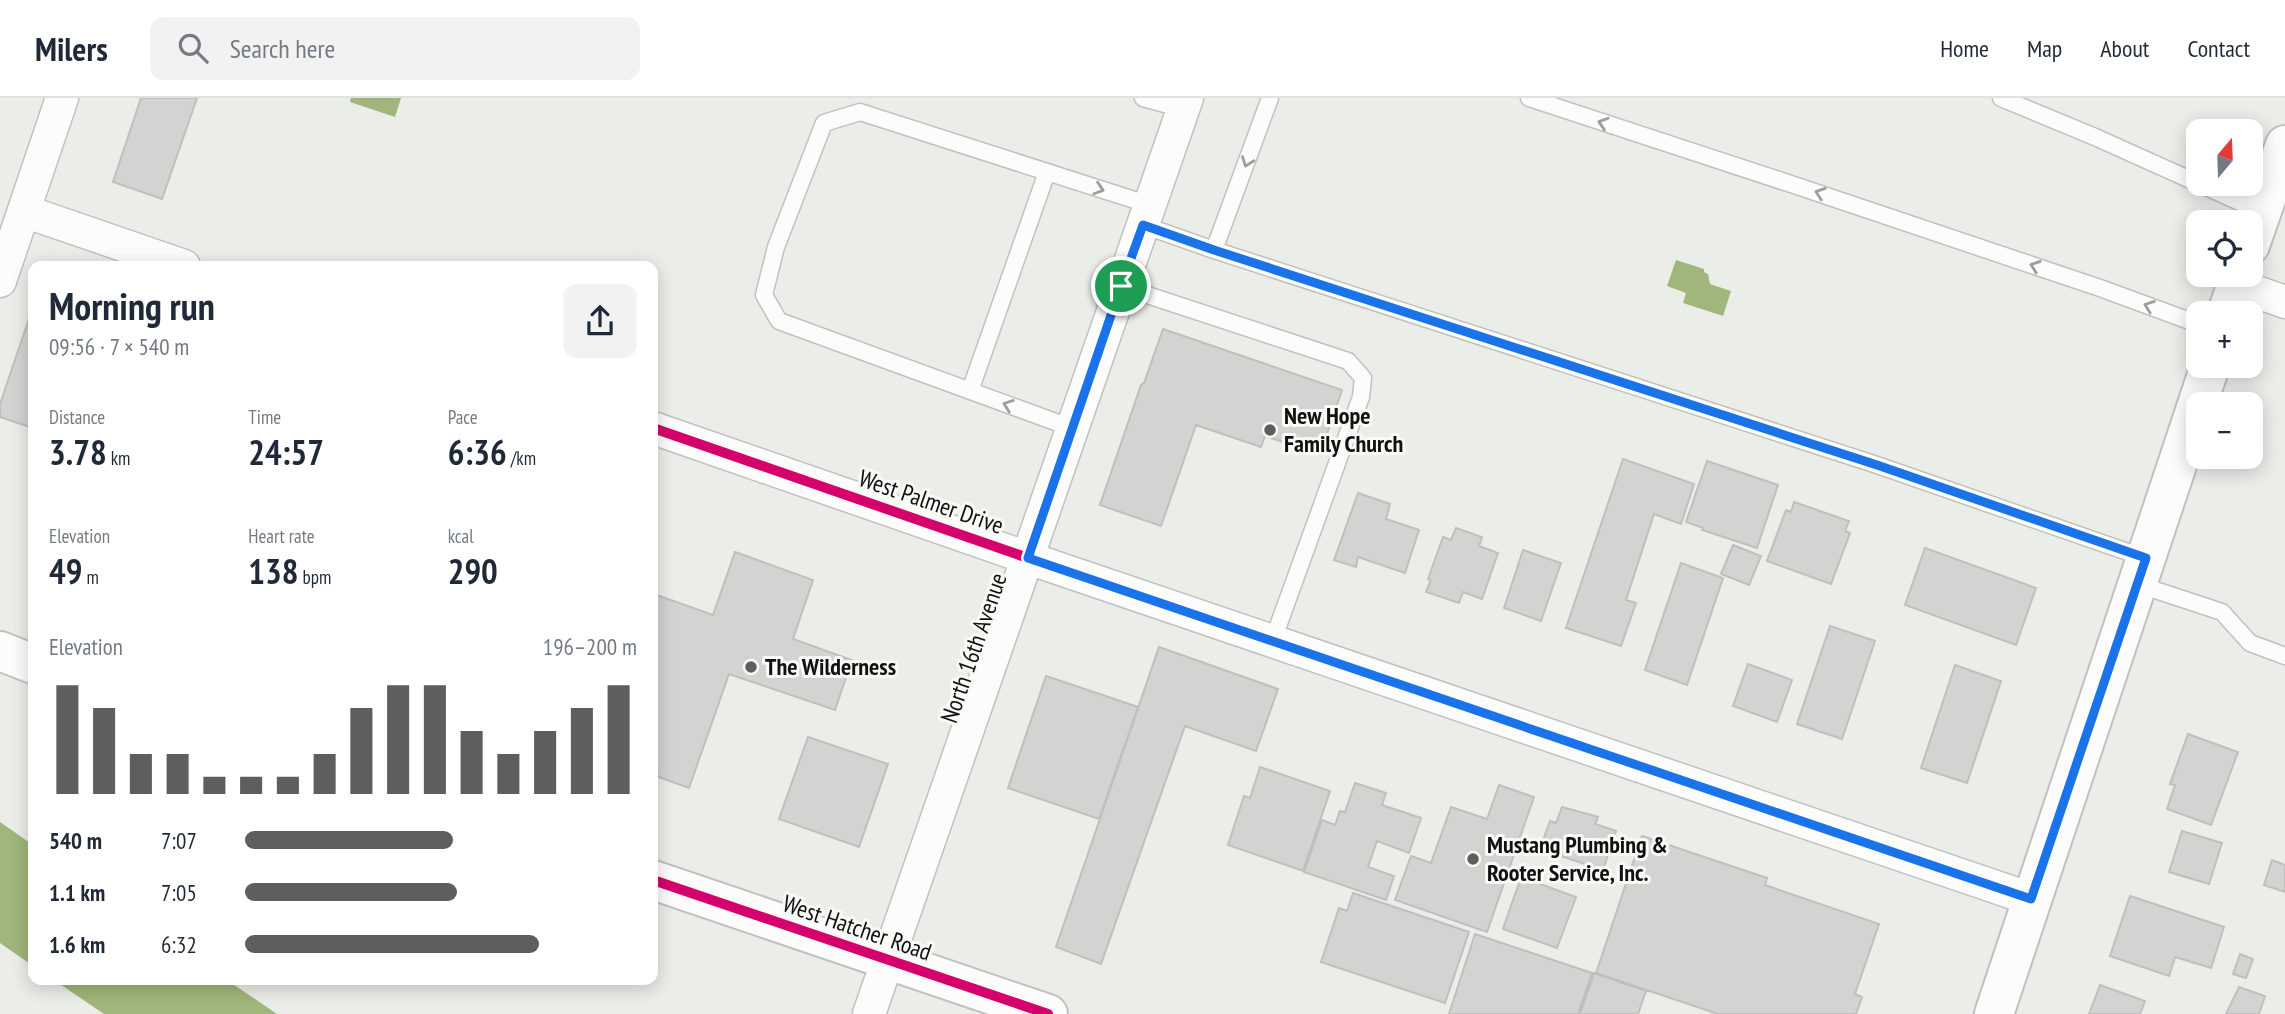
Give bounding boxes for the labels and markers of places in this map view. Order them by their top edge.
pin [1091,256,1151,316]
place label: New Hope Family Church [1284,400,1403,459]
marker: New Hope Family Church [1262,422,1278,438]
place label: The Wilderness [765,651,896,682]
marker: The Wilderness [743,659,759,675]
place label: Mustang Plumbing & Rooter Service, Inc. [1487,829,1668,888]
marker: Mustang Plumbing & Rooter Service, Inc. [1465,851,1481,867]

